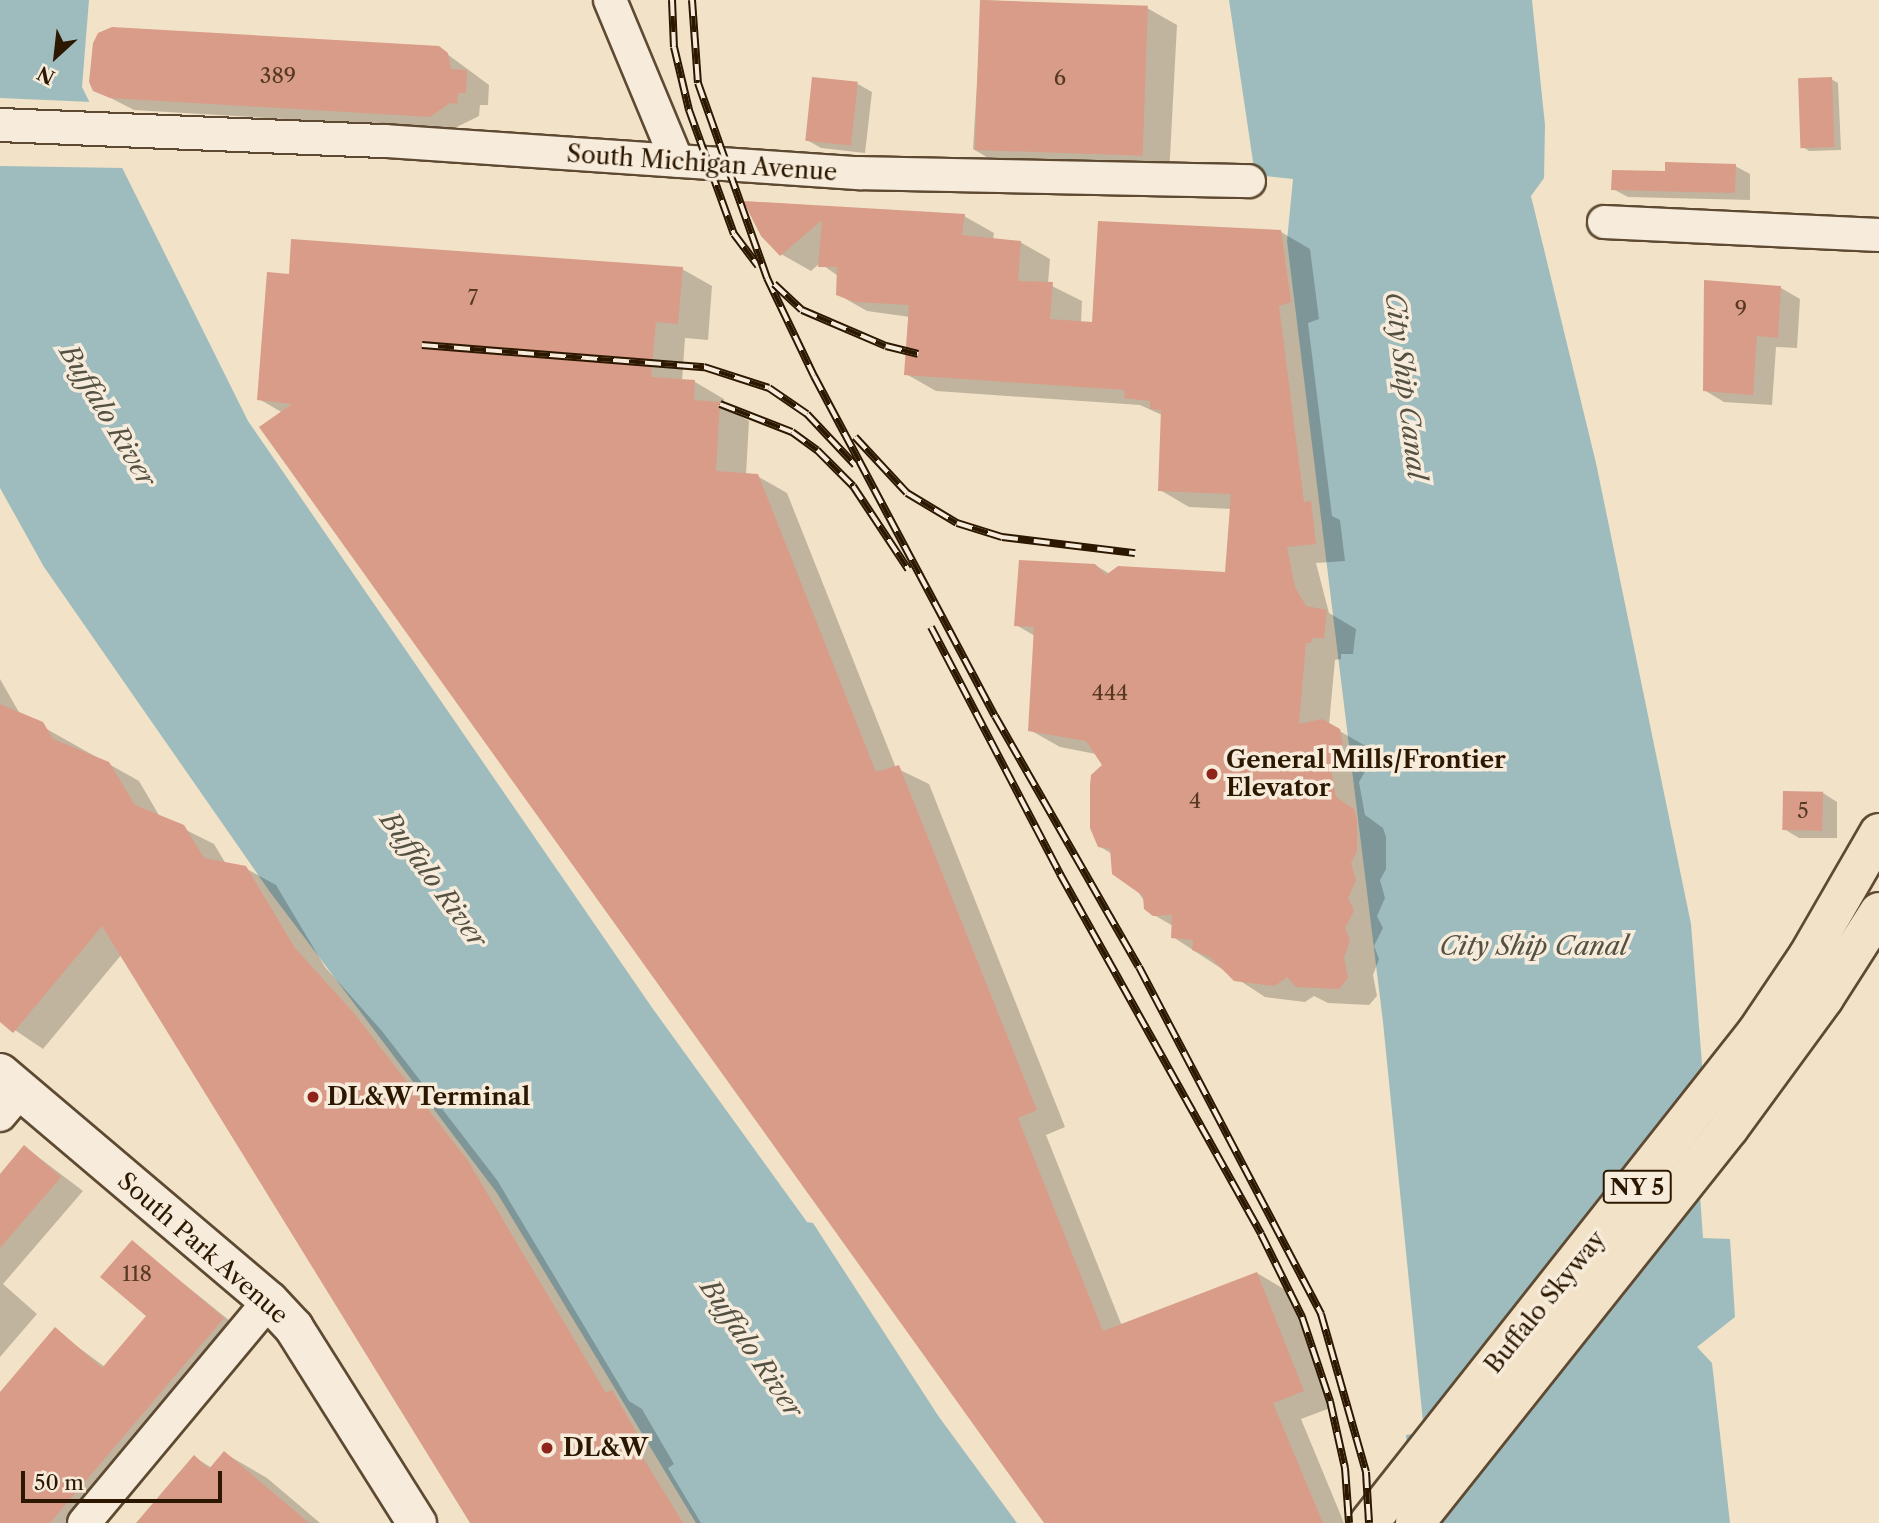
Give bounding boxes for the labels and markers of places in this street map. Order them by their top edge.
place label: General Mills/Frontier Elevator [1226,746,1506,802]
marker: General Mills/Frontier Elevator [1204,766,1220,782]
place label: DL&W Terminal [327,1083,532,1111]
marker: DL&W Terminal [305,1089,321,1105]
place label: DL&W [563,1434,648,1462]
marker: DL&W [537,1438,557,1458]

